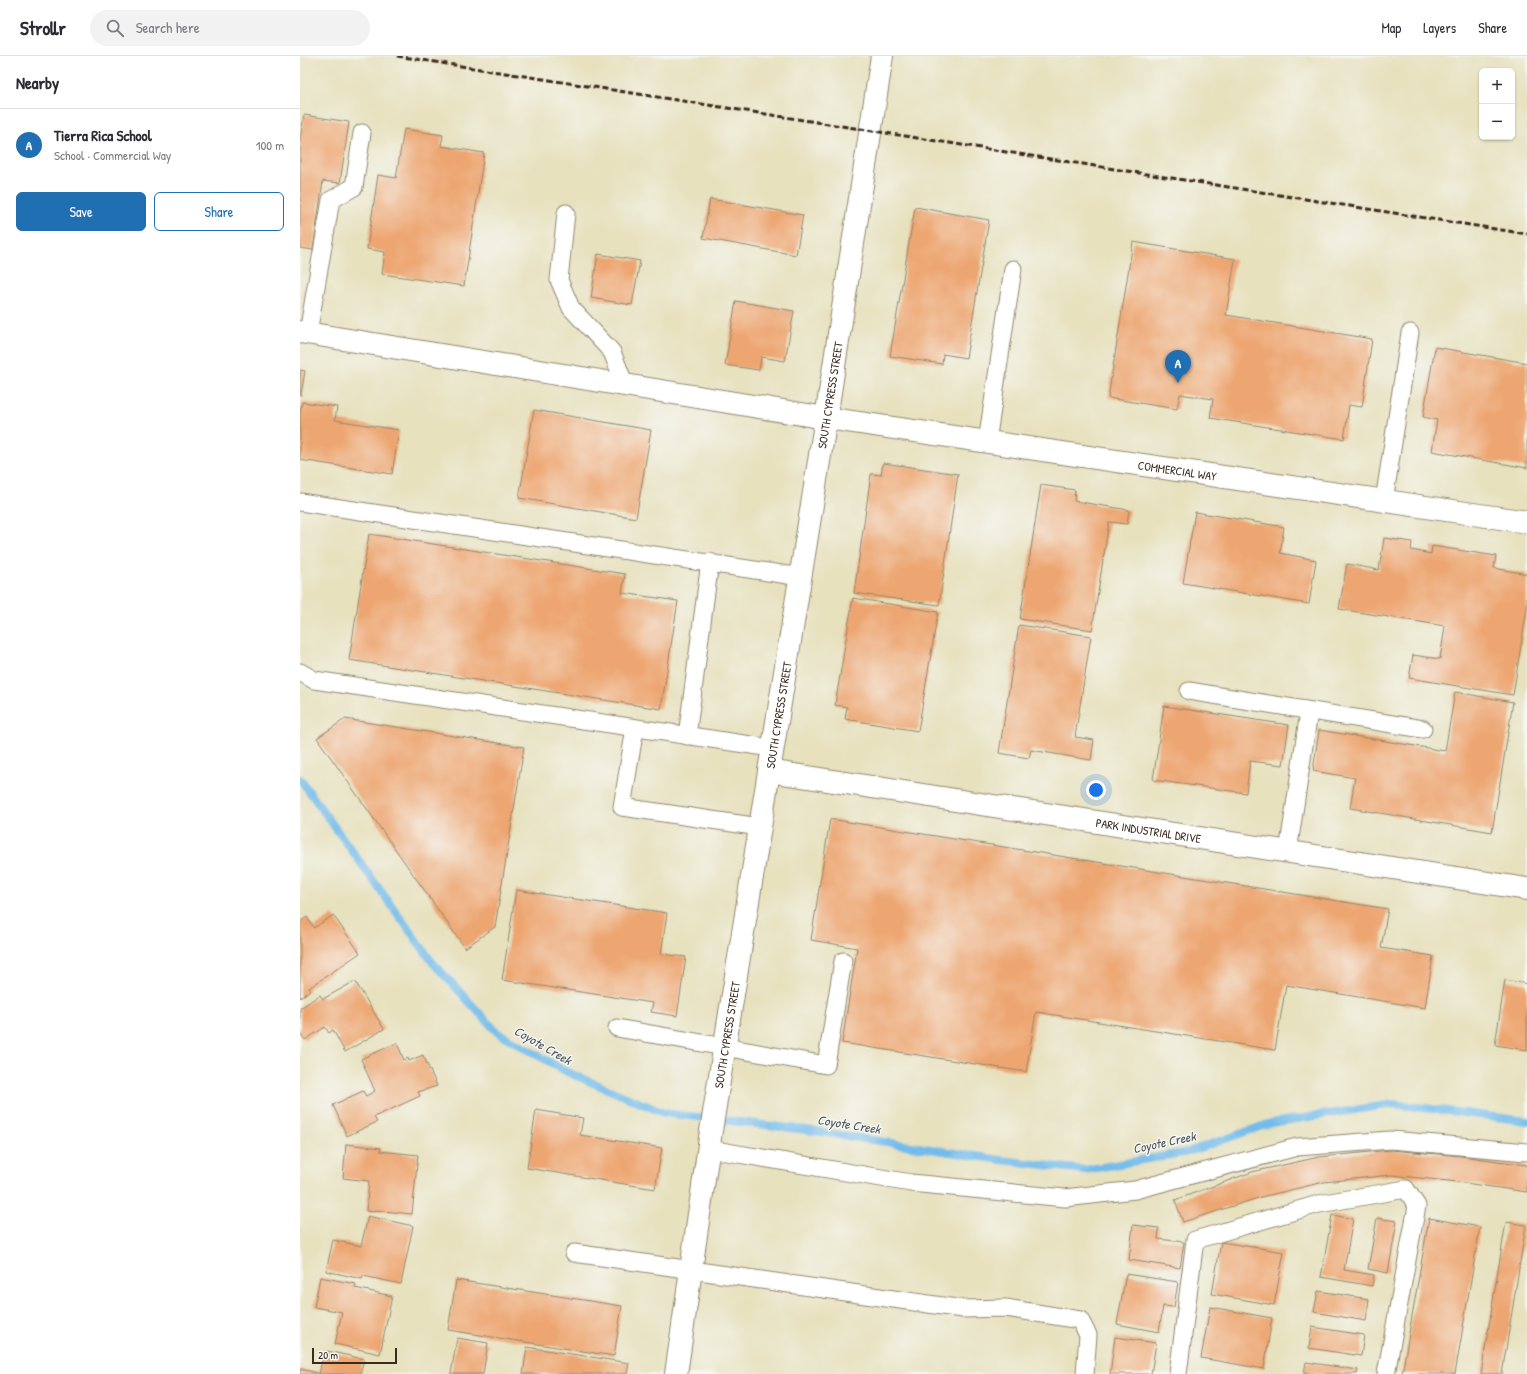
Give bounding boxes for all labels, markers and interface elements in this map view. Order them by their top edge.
search box [90,10,370,46]
text: Strollr [20,15,66,41]
icon: search [104,17,126,39]
text: Search here [136,17,200,38]
text: Map [1381,18,1401,37]
text: Layers [1423,18,1456,37]
text: Share [1478,18,1507,37]
map controls [1479,68,1515,140]
button: + [1479,68,1515,104]
text: Nearby [16,71,59,94]
button: − [1479,104,1515,140]
text: Tierra Rica School [54,125,152,146]
text: A [26,136,32,154]
text: 100 m [256,136,284,154]
text: School · Commercial Way [54,146,171,164]
button: Save [16,192,146,231]
button: Share [154,192,284,231]
street label: SOUTH CYPRESS STREET [813,340,846,450]
pin: A [1165,350,1191,383]
street label: COMMERCIAL WAY [1137,456,1218,484]
street label: SOUTH CYPRESS STREET [761,660,795,770]
your location [1086,780,1106,800]
street label: PARK INDUSTRIAL DRIVE [1095,813,1203,847]
street label: SOUTH CYPRESS STREET [710,980,744,1089]
water label: Coyote Creek [511,1021,576,1069]
water label: Coyote Creek [816,1110,883,1138]
water label: Coyote Creek [1131,1126,1199,1157]
scale bar [312,1346,397,1365]
text: 20 m [318,1348,338,1362]

